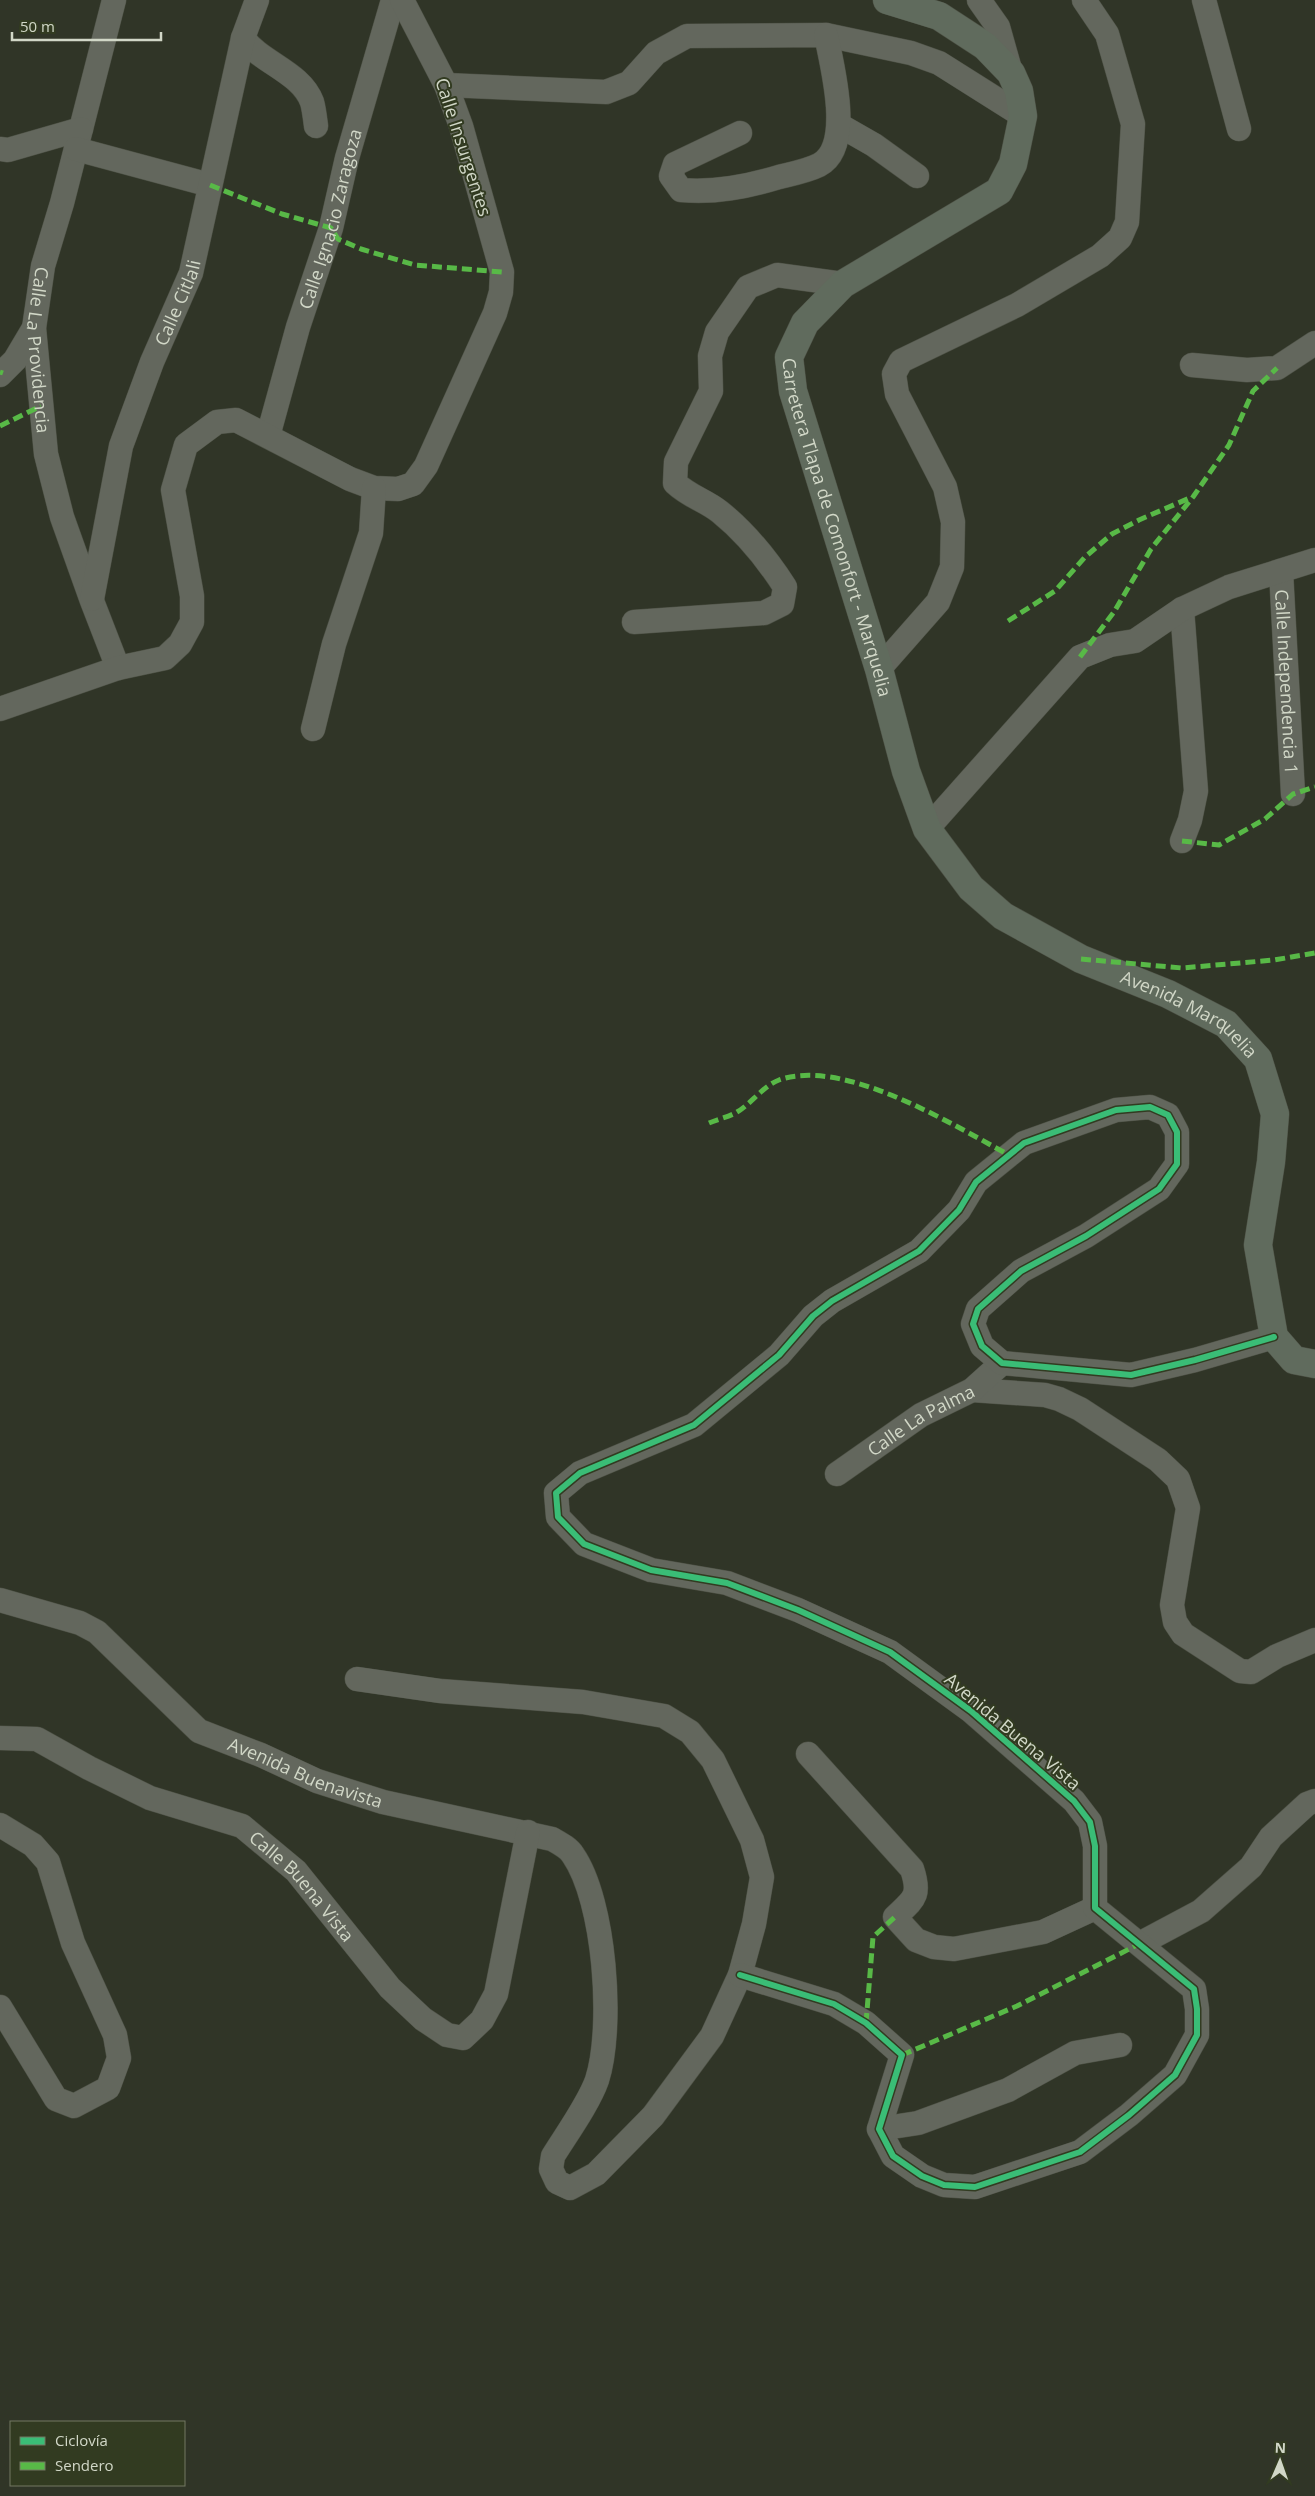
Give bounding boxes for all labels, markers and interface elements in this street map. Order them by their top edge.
scale bar [12,10,161,42]
text: 50 m [20,16,55,36]
street label: Calle Insurgentes [430,75,498,219]
street label: Calle Ignacio Zaragoza [293,126,367,312]
street label: Calle Citlali [149,258,206,349]
street label: Calle La Providencia [22,265,56,434]
street label: Carretera Tlapa de Comonfort - Marquelia [777,357,898,699]
street label: Calle Independencia 1 [1270,589,1304,775]
street label: Avenida Marquelia [1117,964,1263,1063]
street label: Calle La Palma [862,1379,978,1461]
street label: Avenida Buena Vista [940,1667,1086,1795]
street label: Avenida Buenavista [225,1731,386,1813]
street label: Calle Buena Vista [245,1825,360,1946]
legend [10,2421,185,2486]
text: Ciclovía [55,2430,108,2450]
north arrow [1255,2436,1305,2486]
text: N [1274,2438,1286,2457]
text: Sendero [55,2455,114,2475]

